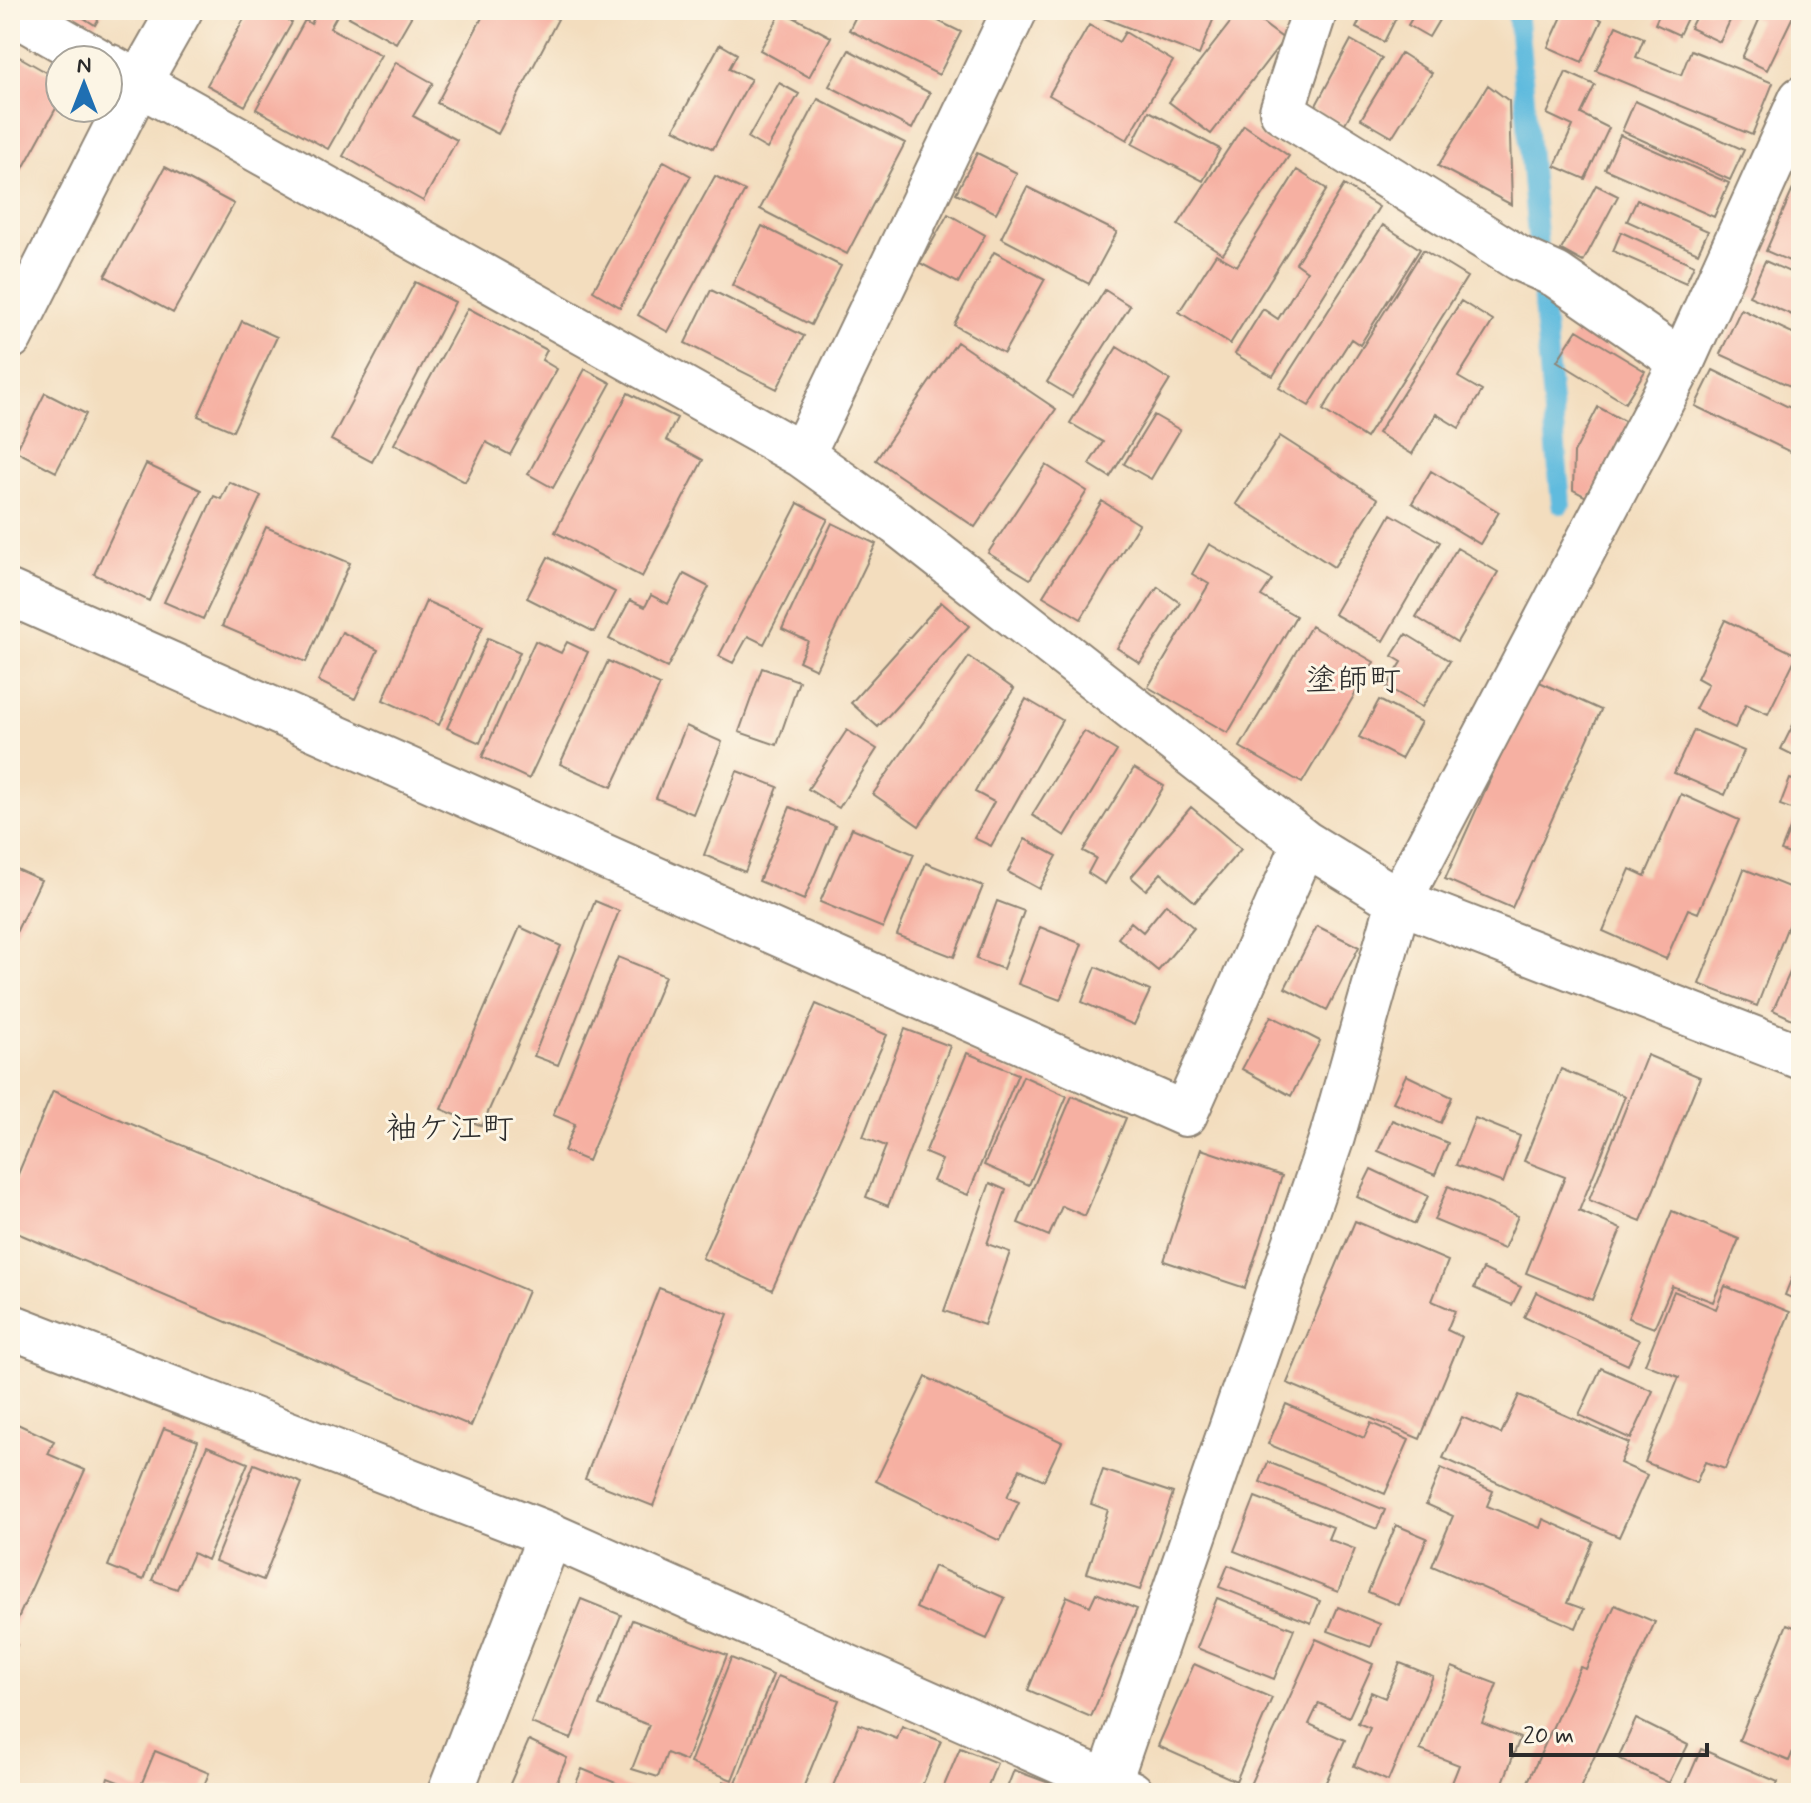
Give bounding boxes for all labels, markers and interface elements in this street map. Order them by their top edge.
north arrow [44,44,124,124]
text: N [77,52,91,80]
district label: 塗師町 [1305,660,1401,702]
district label: 袖ケ江町 [386,1108,514,1150]
scale bar [1511,1707,1707,1757]
text: 20 m [1523,1721,1574,1752]

